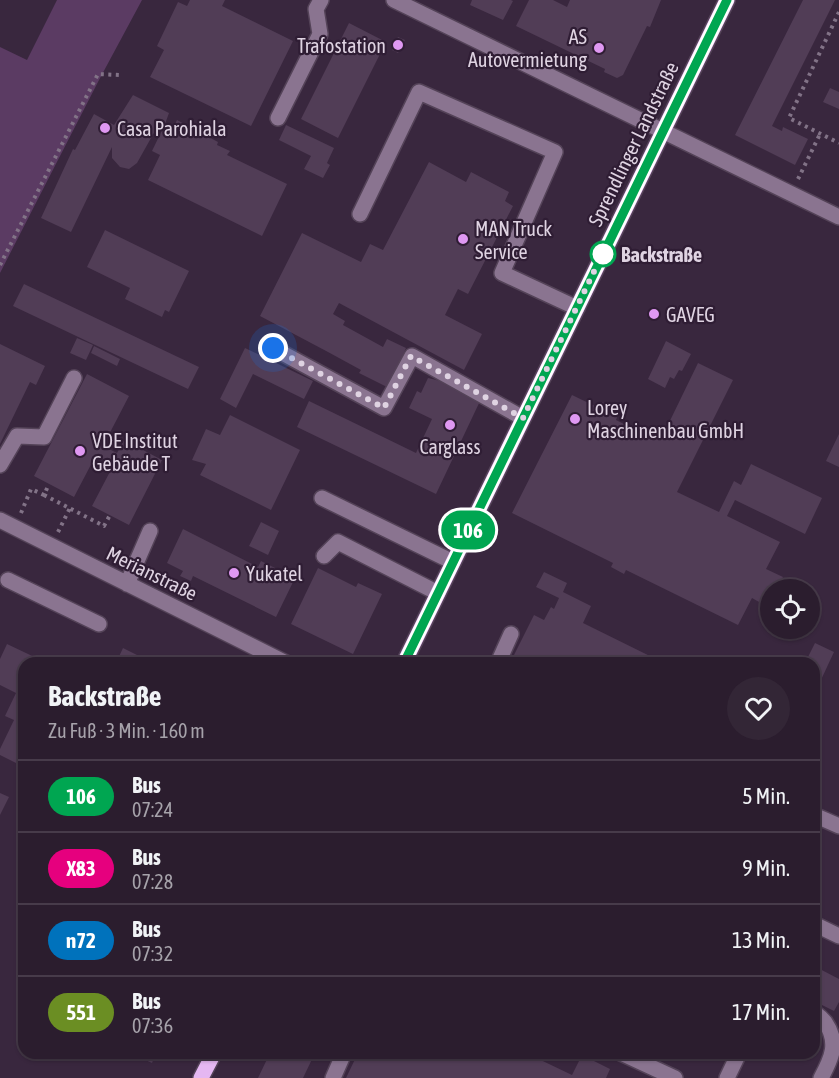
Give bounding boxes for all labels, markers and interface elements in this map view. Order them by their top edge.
place label: AS Autovermietung [468,25,587,71]
place label: Trafostation [297,34,386,57]
marker: Trafostation [391,38,405,52]
marker: AS Autovermietung [592,41,606,55]
street label: Sprendlinger Landstraße [583,58,683,230]
place label: Casa Parohiala [117,117,227,140]
marker: Casa Parohiala [98,121,112,135]
place label: MAN Truck Service [475,217,552,263]
marker: MAN Truck Service [456,232,470,246]
marker: Backstraße [590,241,616,267]
place label: Backstraße [621,243,702,266]
place label: GAVEG [666,303,715,326]
marker: GAVEG [647,307,661,321]
your location [258,333,288,363]
place label: Lorey Maschinenbau GmbH [587,396,744,442]
marker: Lorey Maschinenbau GmbH [568,412,582,426]
marker: Carglass [443,418,457,432]
place label: VDE Institut Gebäude T [92,429,178,475]
place label: Carglass [420,435,480,458]
marker: VDE Institut Gebäude T [73,444,87,458]
line badge: 106 [434,510,502,550]
text: 106 [453,518,483,542]
street label: Merianstraße [103,541,201,605]
place label: Yukatel [246,562,303,585]
marker: Yukatel [227,566,241,580]
map controls [760,579,820,639]
button: locate [760,579,820,639]
button: heart [727,677,790,740]
text: Backstraße [48,680,162,712]
text: Zu Fuß · 3 Min. · 160 m [48,719,205,742]
text: Bus [132,772,161,798]
text: 5 Min. [742,783,790,809]
text: 106 [66,784,96,808]
text: 07:24 [132,798,173,821]
text: Bus [132,844,161,870]
text: 9 Min. [742,855,790,881]
text: X83 [66,856,96,880]
text: 07:28 [132,870,173,893]
text: Bus [132,916,161,942]
text: 13 Min. [732,927,790,953]
text: n72 [66,928,96,952]
text: 07:32 [132,942,173,965]
text: Bus [132,988,161,1014]
text: 17 Min. [732,999,790,1025]
text: 551 [66,1000,96,1024]
text: 07:36 [132,1014,173,1037]

